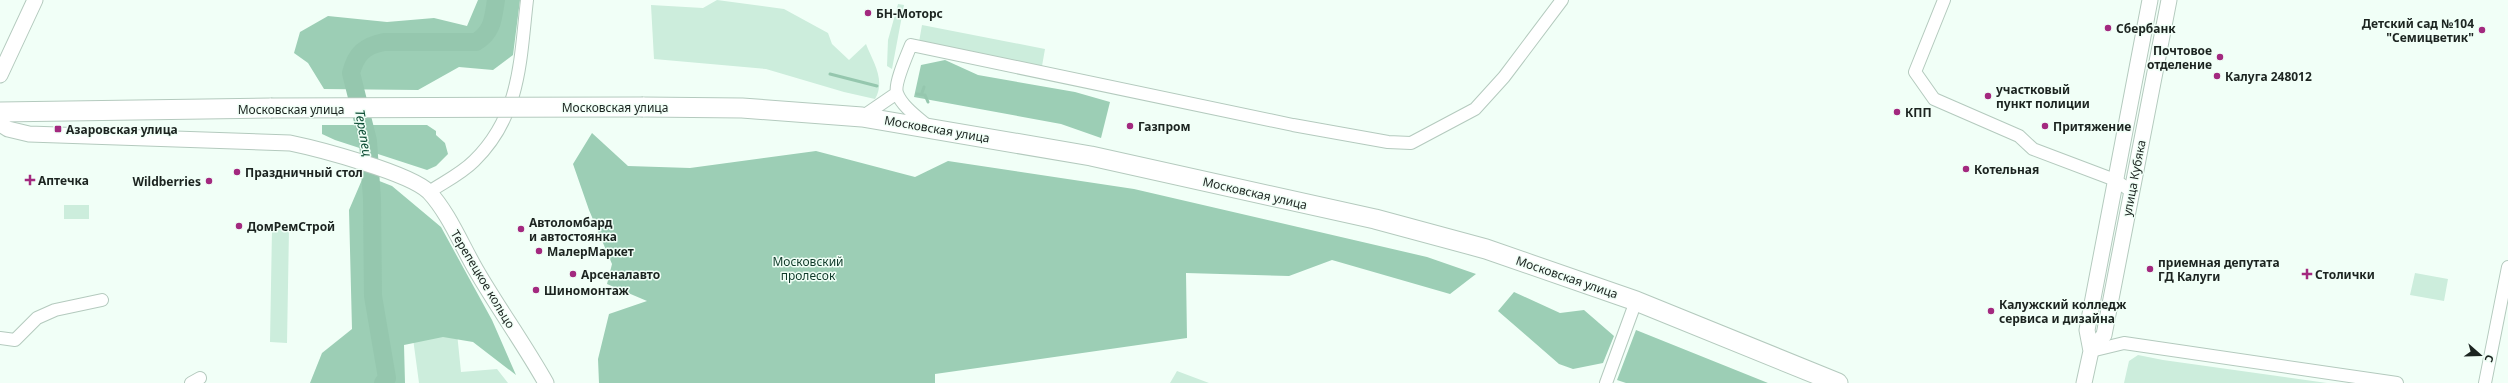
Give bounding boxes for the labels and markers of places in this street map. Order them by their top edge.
place label: БН-Моторс [876,5,943,22]
marker: БН-Моторс [863,8,873,18]
place label: Детский сад №104 "Семицветик" [2362,15,2474,46]
place label: Сбербанк [2116,20,2176,37]
marker: Сбербанк [2103,23,2113,33]
marker: Детский сад №104 "Семицветик" [2477,25,2487,35]
place label: Почтовое отделение [2147,42,2212,73]
marker: Почтовое отделение [2215,52,2225,62]
place label: Калуга 248012 [2225,68,2312,85]
marker: Калуга 248012 [2212,71,2222,81]
place label: участковый пункт полиции [1995,81,2090,112]
marker: участковый пункт полиции [1983,91,1993,101]
place label: КПП [1905,104,1932,121]
marker: КПП [1892,107,1902,117]
place label: Газпром [1138,118,1191,135]
place label: Притяжение [2053,118,2131,135]
place label: Азаровская улица [66,121,178,138]
marker: Газпром [1125,121,1135,131]
marker: Притяжение [2040,121,2050,131]
marker: Азаровская улица [53,124,63,134]
place label: Котельная [1974,161,2039,178]
place label: Праздничный стол [245,164,363,181]
marker: Котельная [1961,164,1971,174]
marker: Праздничный стол [232,167,242,177]
place label: Аптечка [38,172,89,189]
place label: Wildberries [132,173,201,190]
marker: Аптечка [25,175,35,185]
marker: Wildberries [204,176,214,186]
place label: Автоломбард и автостоянка [529,214,617,245]
place label: ДомРемСтрой [247,218,335,235]
marker: ДомРемСтрой [234,221,244,231]
marker: Автоломбард и автостоянка [516,224,526,234]
place label: МалерМаркет [547,243,634,260]
marker: МалерМаркет [534,246,544,256]
place label: приемная депутата ГД Калуги [2158,254,2280,285]
marker: приемная депутата ГД Калуги [2145,264,2155,274]
place label: Арсеналавто [581,266,660,283]
place label: Столички [2315,266,2375,283]
marker: Арсеналавто [568,269,578,279]
marker: Столички [2302,269,2312,279]
place label: Шиномонтаж [544,282,630,299]
marker: Шиномонтаж [531,285,541,295]
place label: Калужский колледж сервиса и дизайна [1999,296,2127,327]
marker: Калужский колледж сервиса и дизайна [1986,306,1996,316]

